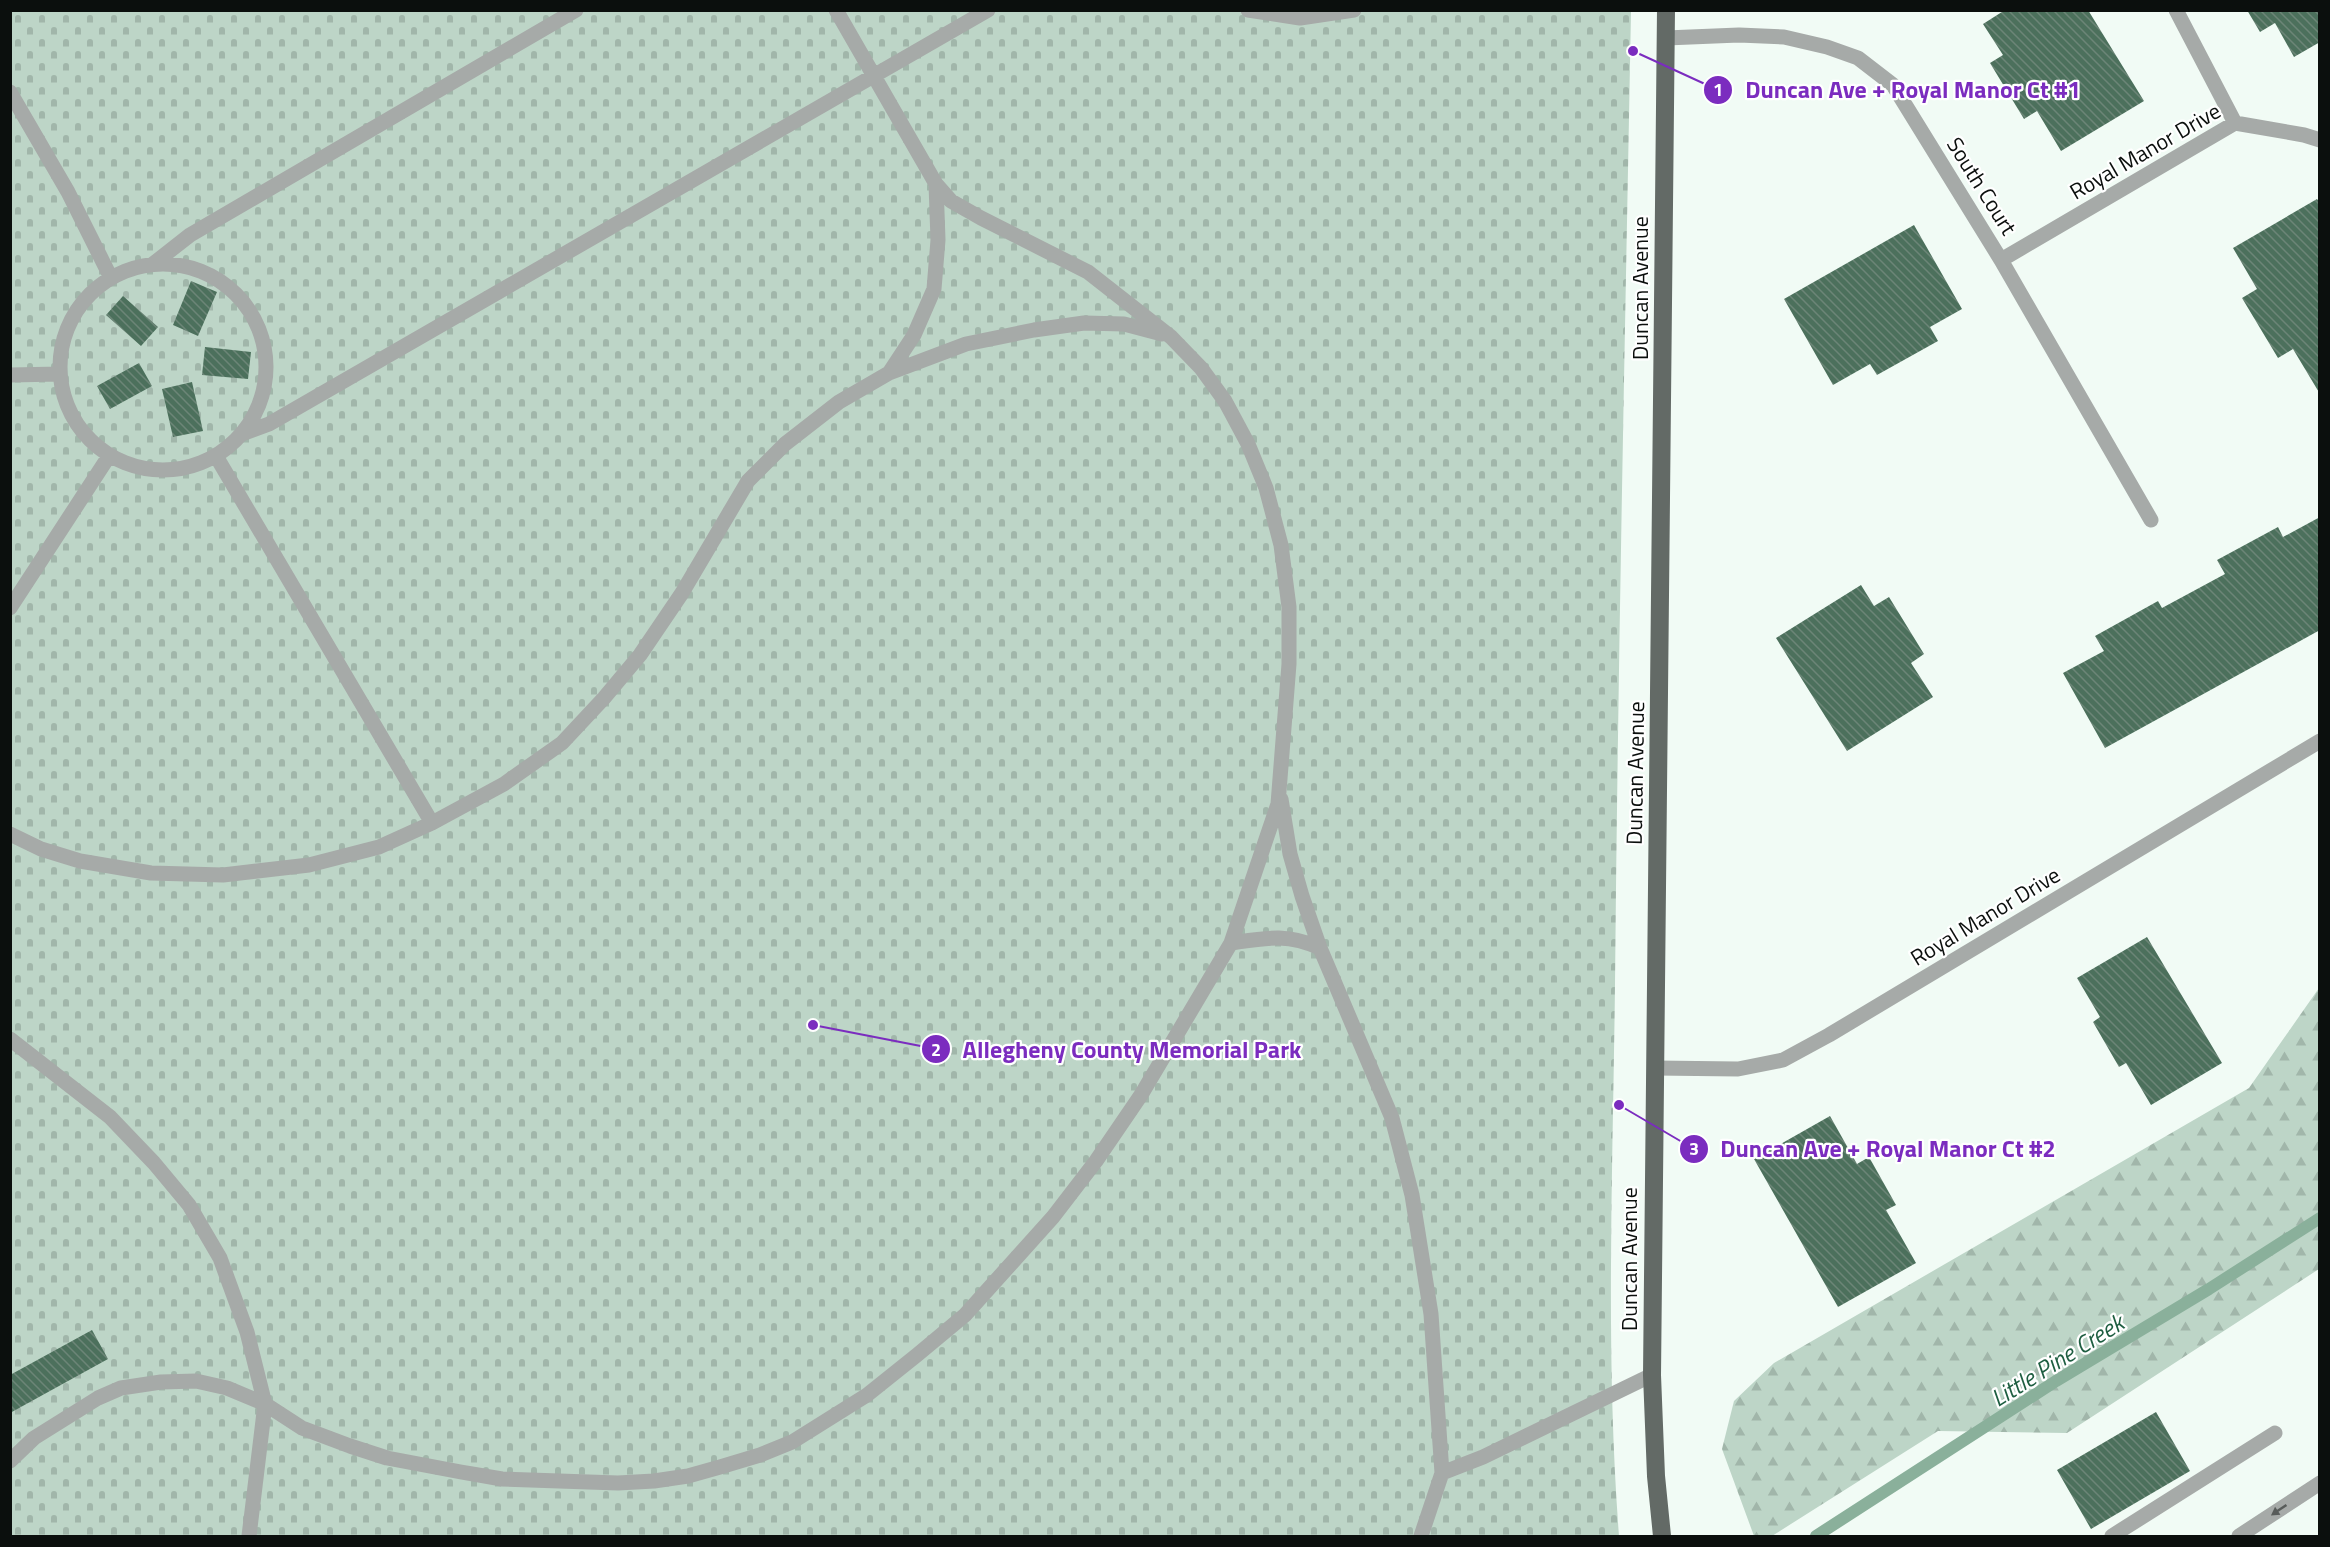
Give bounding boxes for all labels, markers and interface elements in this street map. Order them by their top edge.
callout: Duncan Ave + Royal Manor Ct #1 [1703,69,2093,111]
text: Duncan Ave + Royal Manor Ct #1 [1745,71,2081,107]
text: 1 [1713,76,1723,103]
street label: Royal Manor Drive [2063,94,2227,208]
street label: South Court [1938,130,2026,242]
street label: Duncan Avenue [1623,216,1657,360]
street label: Duncan Avenue [1617,701,1653,845]
street label: Royal Manor Drive [1904,858,2066,974]
callout: Allegheny County Memorial Park [921,1028,1314,1070]
text: Allegheny County Memorial Park [963,1031,1302,1067]
text: 2 [931,1036,941,1063]
callout: Duncan Ave + Royal Manor Ct #2 [1679,1128,2068,1170]
text: Duncan Ave + Royal Manor Ct #2 [1720,1130,2056,1166]
text: 3 [1689,1135,1699,1162]
street label: Duncan Avenue [1612,1187,1646,1331]
water label: Little Pine Creek [1984,1303,2133,1415]
one-way arrow [2271,1504,2287,1515]

